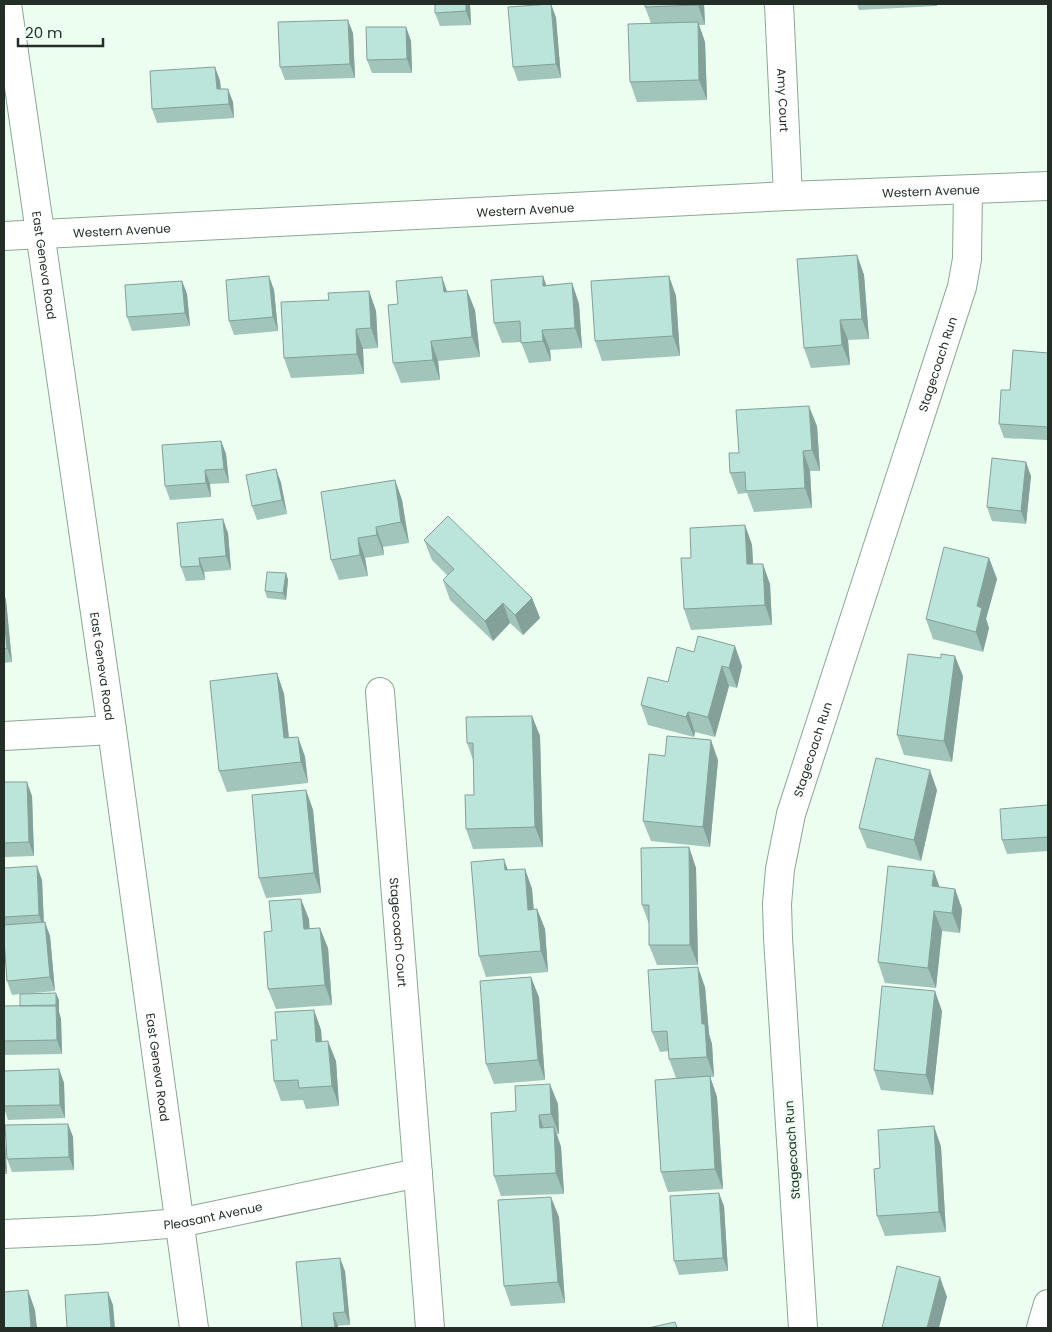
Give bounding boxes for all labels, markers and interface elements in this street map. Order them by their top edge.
scale bar [18,15,102,47]
text: 20 m [25,22,63,43]
street label: Amy Court [774,68,793,132]
street label: Western Avenue [882,180,980,201]
street label: Western Avenue [476,198,575,220]
street label: East Geneva Road [29,210,61,321]
street label: Western Avenue [73,219,171,241]
street label: Stagecoach Run [914,314,960,414]
street label: East Geneva Road [87,611,119,721]
street label: Stagecoach Run [789,700,835,799]
street label: Stagecoach Court [386,877,412,988]
street label: East Geneva Road [142,1012,174,1123]
street label: Stagecoach Run [780,1100,804,1200]
street label: Pleasant Avenue [163,1197,264,1233]

